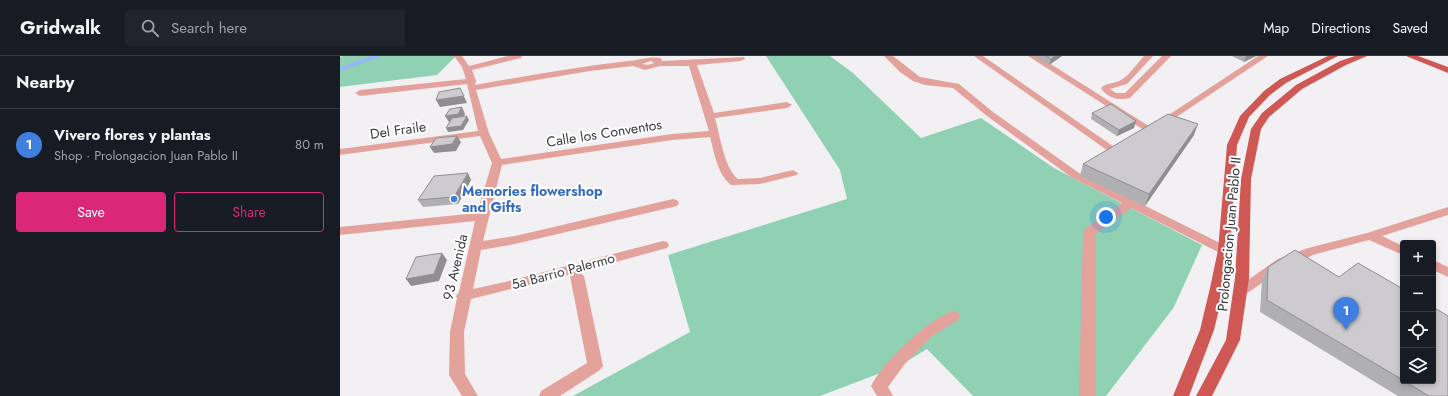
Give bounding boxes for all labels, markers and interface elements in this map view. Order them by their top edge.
search box [125,10,405,46]
text: Gridwalk [20,14,101,41]
icon: search [139,17,161,39]
text: Search here [171,17,247,39]
text: Map [1263,18,1289,38]
text: Directions [1311,18,1371,38]
text: Saved [1393,18,1428,38]
text: Nearby [16,70,74,94]
street label: Calle los Conventos [545,114,663,152]
street label: Del Fraile [369,116,427,144]
text: Vivero flores y plantas [54,124,211,146]
text: 1 [26,135,32,154]
text: 80 m [295,135,324,154]
text: Shop · Prolongacion Juan Pablo II [54,146,238,165]
street label: Prolongacion Juan Pablo II [1212,156,1246,312]
place label: Memories flowershop and Gifts [462,181,603,217]
button: Save [16,192,166,232]
button: Share [174,192,324,232]
marker: Memories flowershop and Gifts [449,194,459,204]
your location [1096,207,1116,227]
street label: 93 Avenida [438,232,472,302]
map controls [1400,240,1436,384]
button: + [1400,240,1436,276]
street label: 5a Barrio Palermo [509,247,617,294]
button: − [1400,276,1436,312]
pin: 1 [1333,297,1359,330]
button: locate [1400,312,1436,348]
button: layers [1400,348,1436,384]

